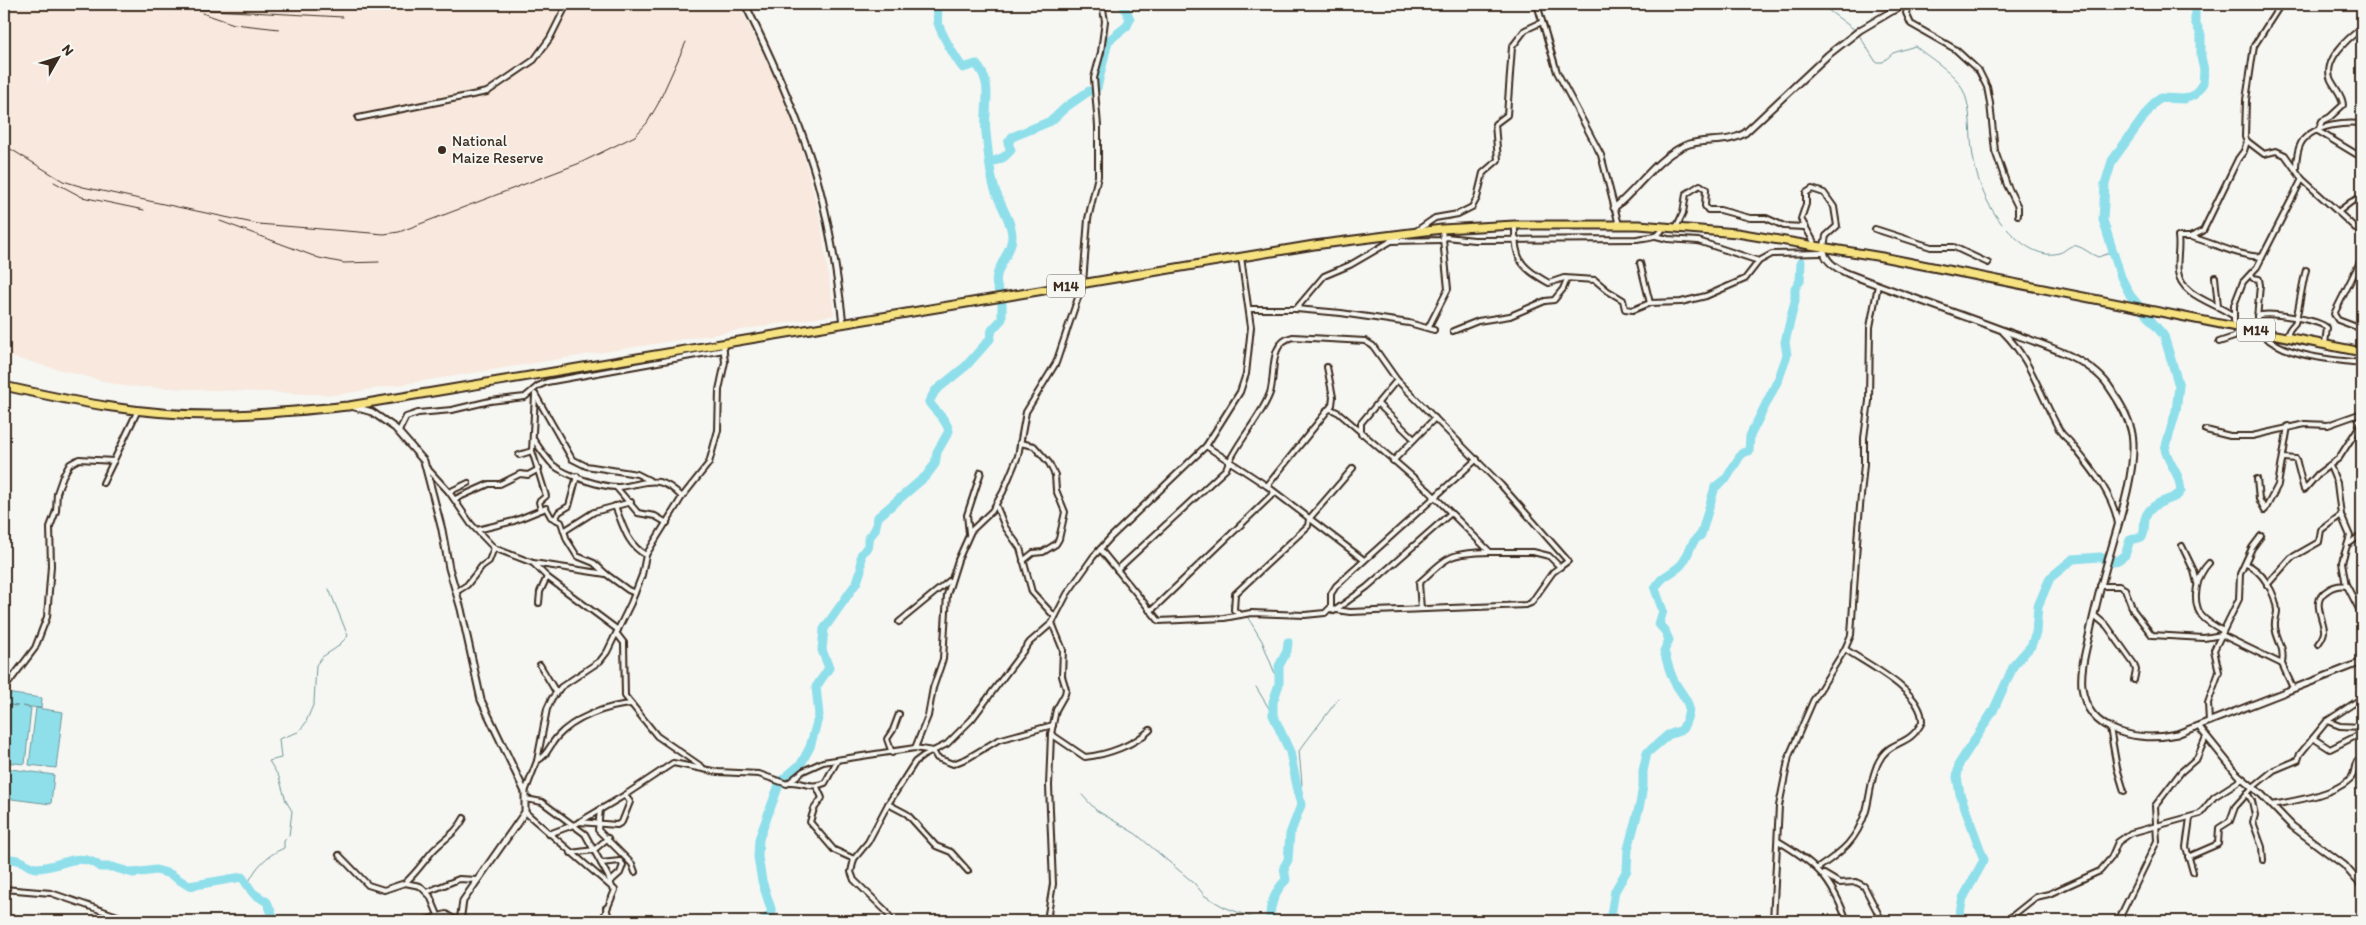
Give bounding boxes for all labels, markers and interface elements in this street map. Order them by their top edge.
north arrow [32,32,82,82]
text: N [58,41,77,59]
place label: National Maize Reserve [452,132,543,167]
marker: National Maize Reserve [436,144,448,156]
road number: M14 [1047,274,1085,298]
road number: M14 [2237,318,2275,342]

